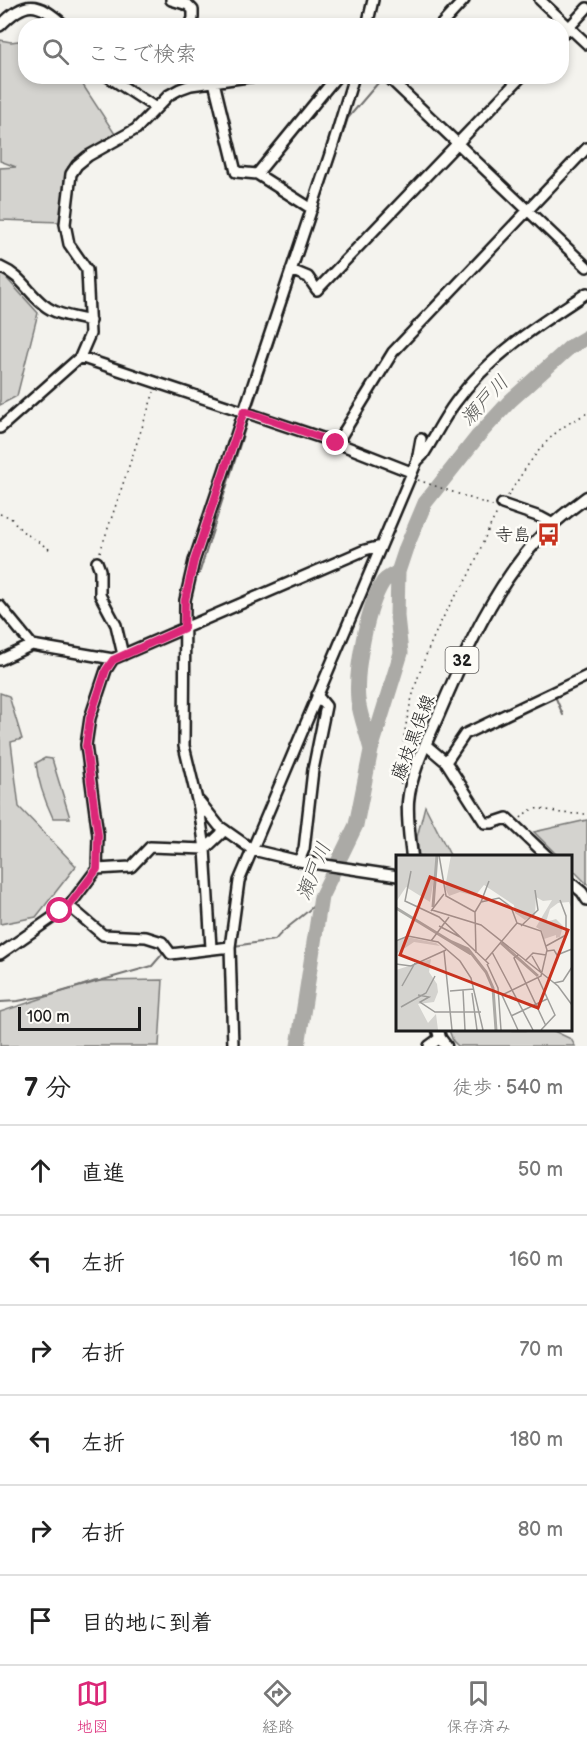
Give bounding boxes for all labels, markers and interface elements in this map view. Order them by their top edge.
search box [18,18,569,84]
icon: search [39,35,72,68]
text: ここで検索 [87,41,197,68]
water label: 瀬戸川 [455,371,514,431]
route end [322,429,348,455]
bus stop icon: 寺島 [536,522,562,548]
place label: 寺島 [495,525,531,546]
road number: 32 [446,647,478,673]
street label: 藤枝黒俣線 [388,691,439,783]
water label: 瀬戸川 [292,839,336,904]
inset map [396,855,572,1031]
route start [46,897,72,923]
scale bar [18,1004,141,1032]
text: 100 m [27,1008,70,1027]
text: 7 分 [24,1073,71,1104]
text: 徒歩 · 540 m [453,1076,563,1100]
icon: ahead [24,1154,57,1187]
text: 50 m [518,1158,563,1182]
text: 直進 [81,1160,125,1187]
icon: left [24,1244,57,1277]
text: 160 m [509,1248,563,1272]
text: 左折 [81,1250,125,1277]
icon: right [24,1334,57,1367]
text: 70 m [519,1338,563,1362]
text: 右折 [81,1340,125,1367]
icon: left [24,1424,57,1457]
text: 180 m [510,1428,563,1452]
text: 左折 [81,1430,125,1457]
icon: right [24,1514,57,1547]
text: 80 m [518,1518,563,1542]
text: 右折 [81,1520,125,1547]
icon: arrive [24,1604,57,1637]
text: 目的地に到着 [81,1610,213,1637]
tab: 地図 [76,1677,109,1737]
tab: 経路 [261,1677,294,1737]
tab: 保存済み [447,1677,511,1737]

